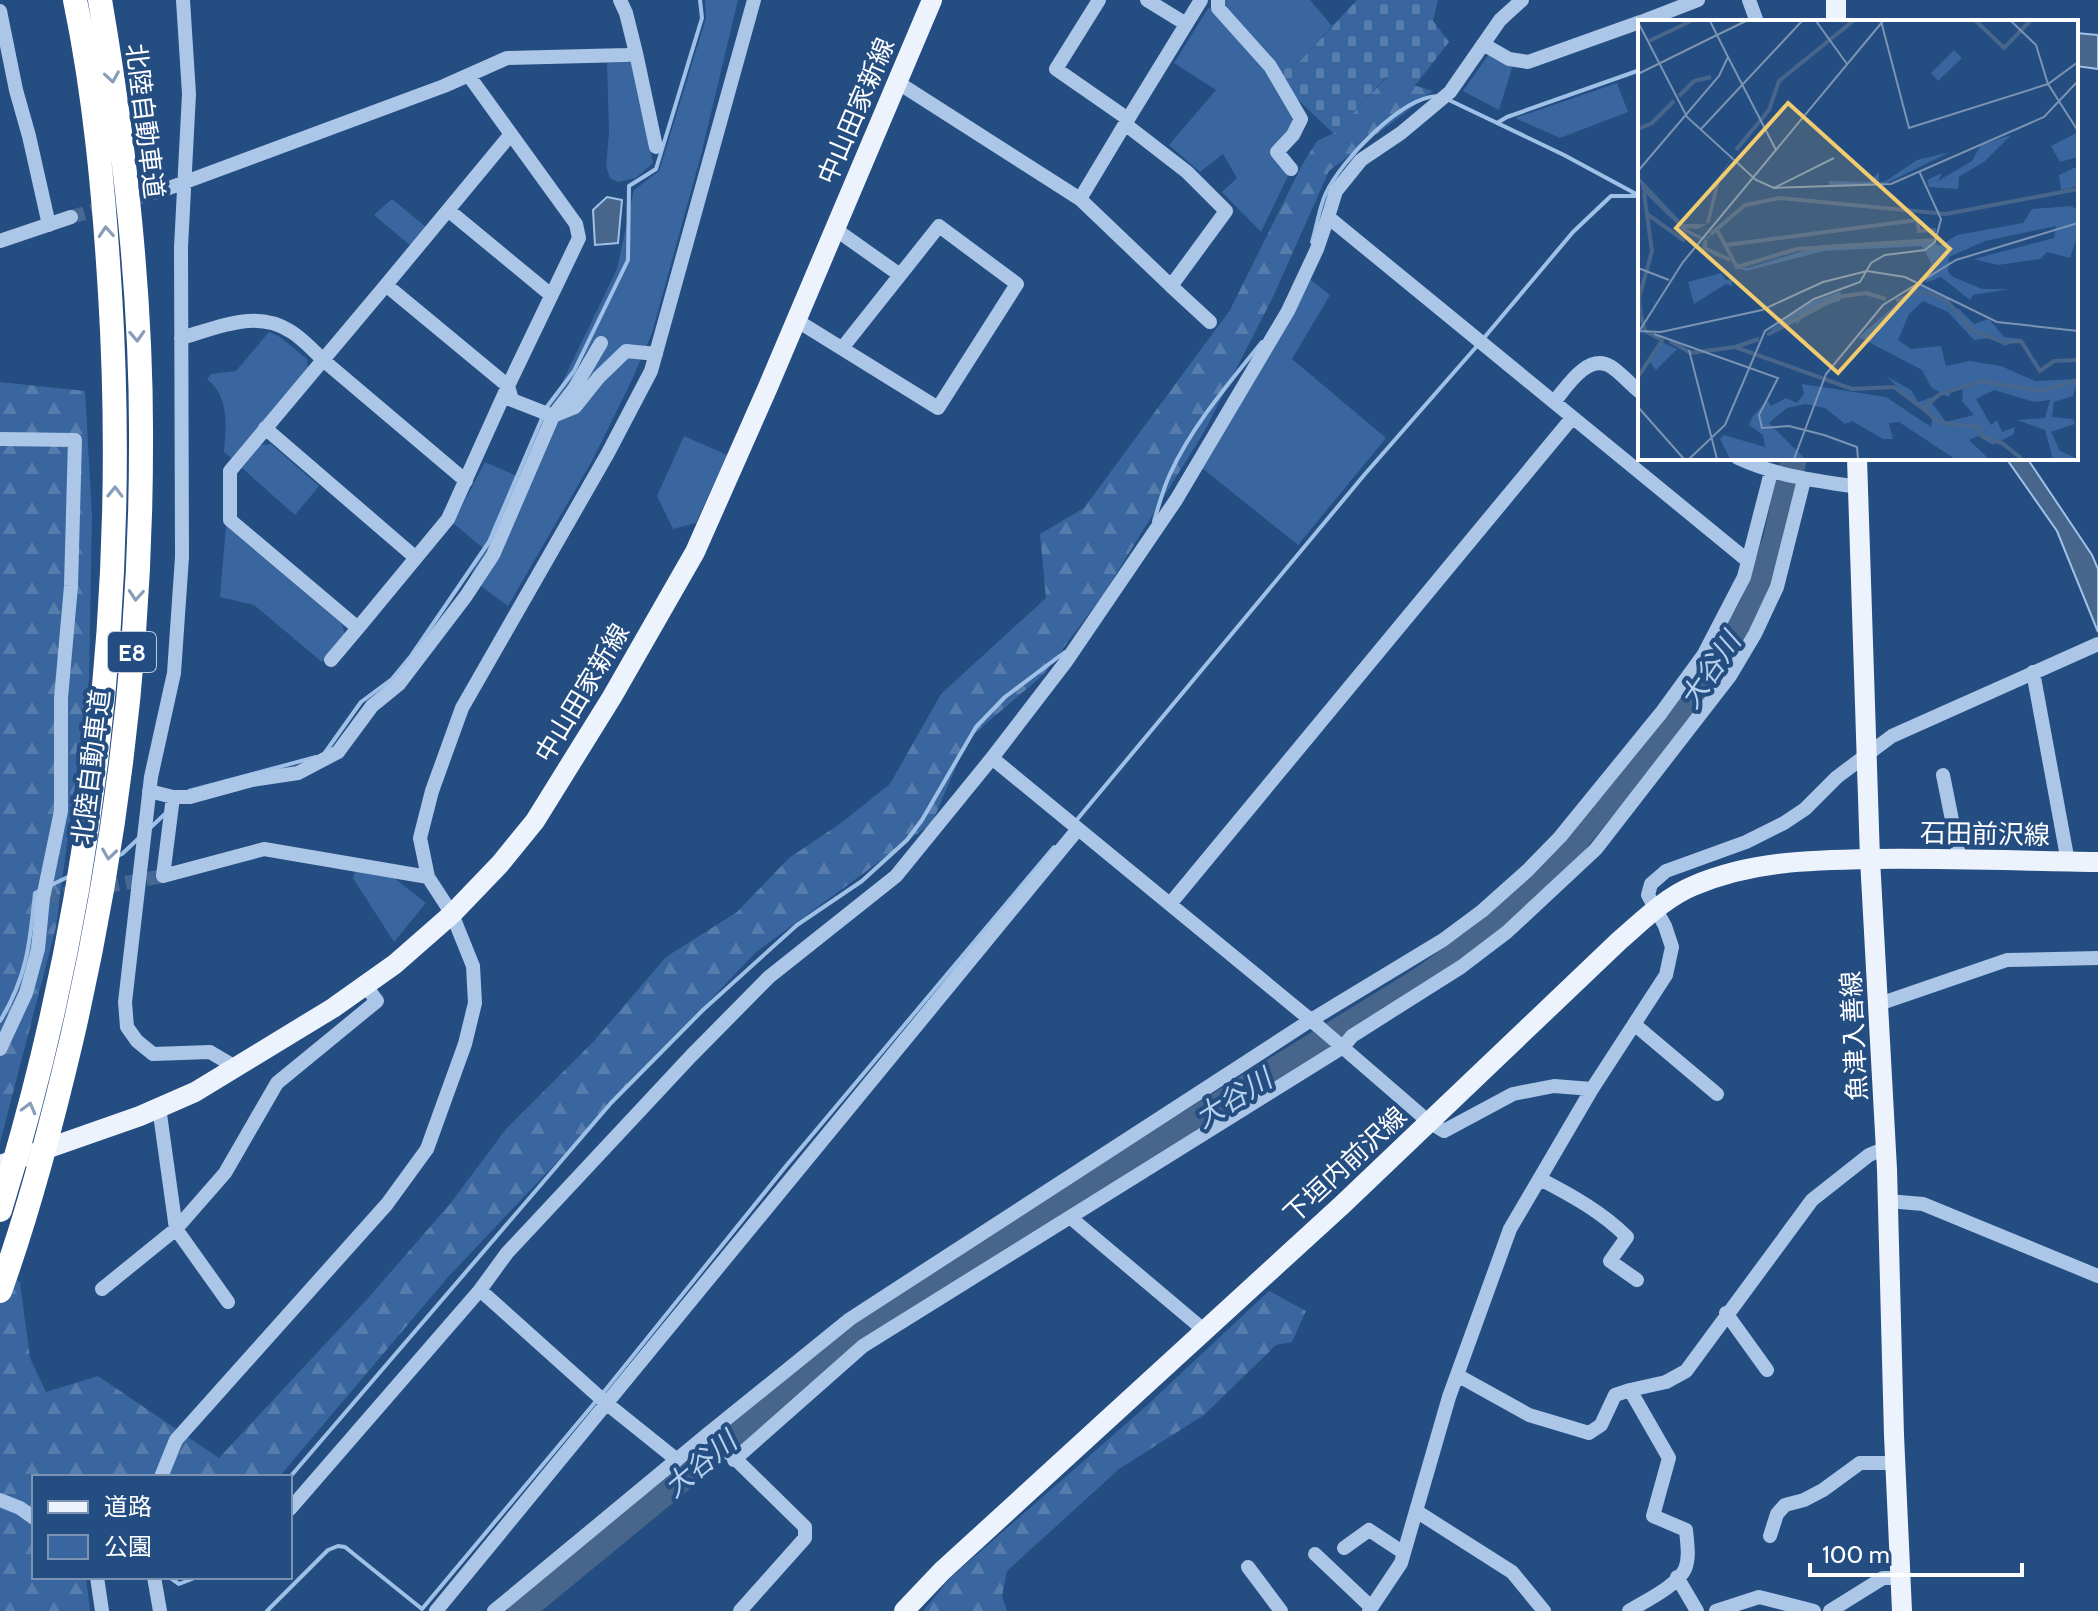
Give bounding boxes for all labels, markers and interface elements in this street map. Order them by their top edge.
inset map [1638,20,2078,460]
street label: 中山田家新線 [811,33,901,189]
street label: 北陸自動車道 [120,42,170,200]
one-way arrow [103,70,120,84]
one-way arrow [98,225,115,238]
one-way arrow [129,330,146,343]
one-way arrow [107,485,124,498]
one-way arrow [128,589,145,602]
street label: 中山田家新線 [528,618,636,768]
water label: 大谷川 [1672,623,1749,714]
road number: E8 [108,632,156,672]
street label: 北陸自動車道 [66,688,116,846]
street label: 石田前沢線 [1920,817,2050,851]
one-way arrow [101,847,118,861]
street label: 魚津入善線 [1835,970,1873,1102]
water label: 大谷川 [1188,1060,1280,1135]
street label: 下垣内前沢線 [1277,1100,1413,1230]
one-way arrow [19,1101,36,1115]
water label: 大谷川 [657,1422,745,1504]
legend [32,1475,292,1579]
text: 道路 [104,1492,152,1521]
scale bar [1810,1527,2022,1577]
text: 公園 [104,1532,152,1561]
text: 100 m [1822,1540,1890,1569]

